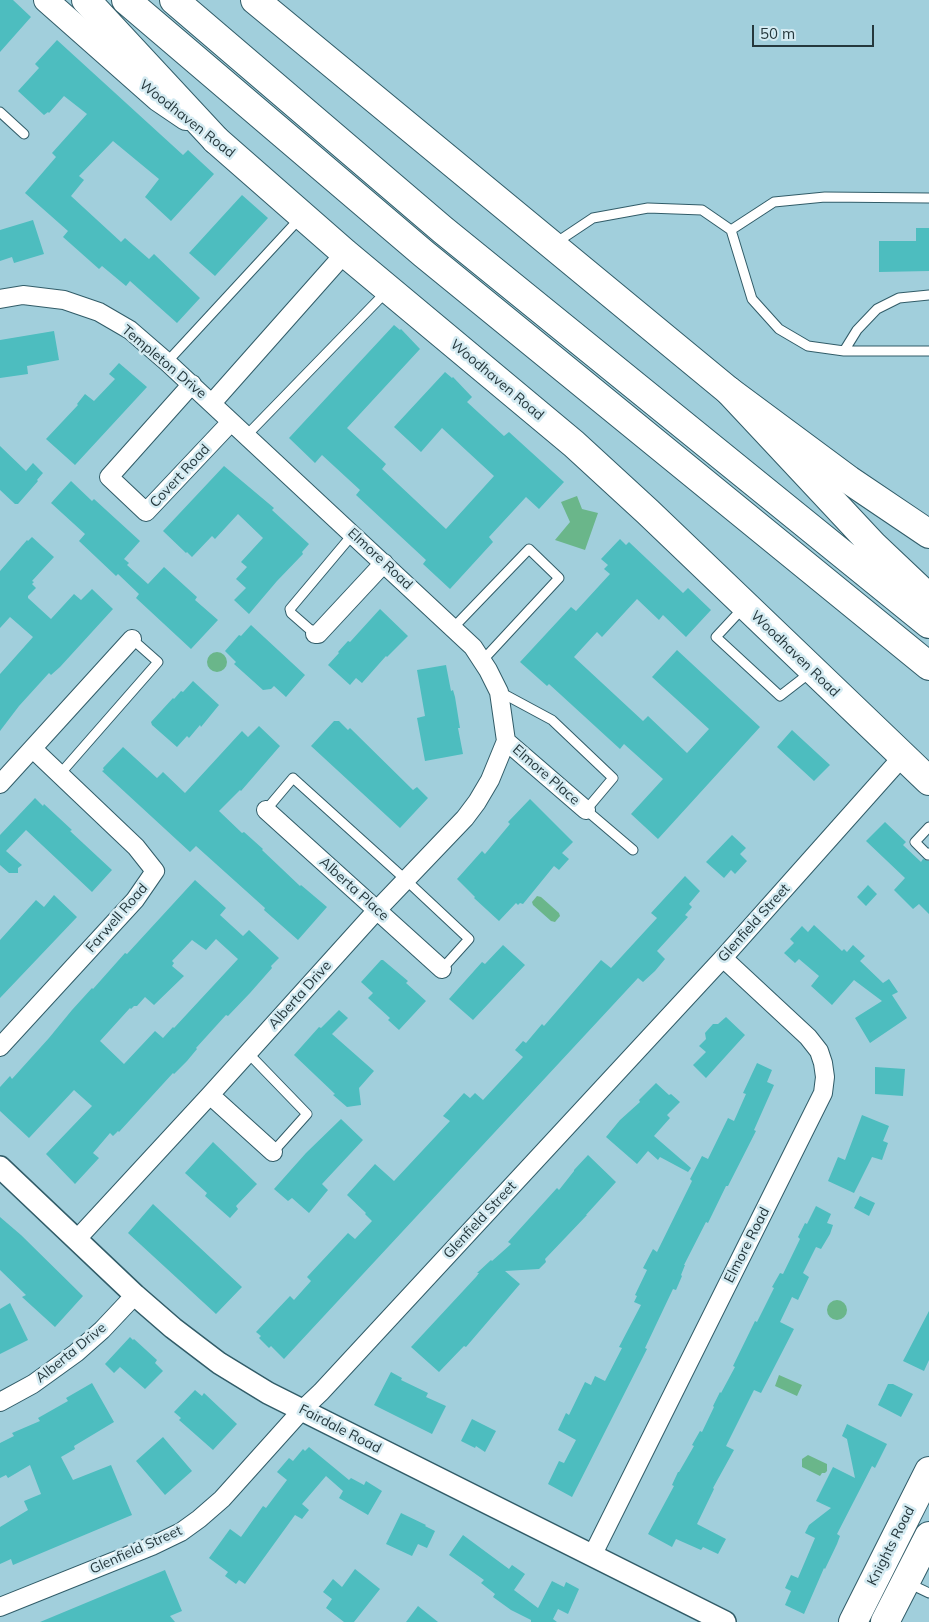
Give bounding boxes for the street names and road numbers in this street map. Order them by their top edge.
street label: Woodhaven Road [136,76,238,162]
street label: Templeton Drive [118,322,210,402]
street label: Woodhaven Road [447,336,547,424]
street label: Covert Road [146,441,214,511]
street label: Elmore Road [344,525,416,593]
street label: Woodhaven Road [747,607,843,701]
street label: Elmore Place [509,741,583,809]
street label: Alberta Place [316,854,392,924]
street label: Farwell Road [83,880,151,956]
street label: Glenfield Street [715,881,793,965]
street label: Alberta Drive [265,957,335,1033]
street label: Glenfield Street [440,1178,520,1262]
street label: Elmore Road [721,1204,773,1286]
street label: Alberta Drive [32,1319,110,1387]
street label: Fairdale Road [296,1401,384,1457]
street label: Knights Road [864,1503,918,1589]
street label: Glenfield Street [87,1522,185,1578]

